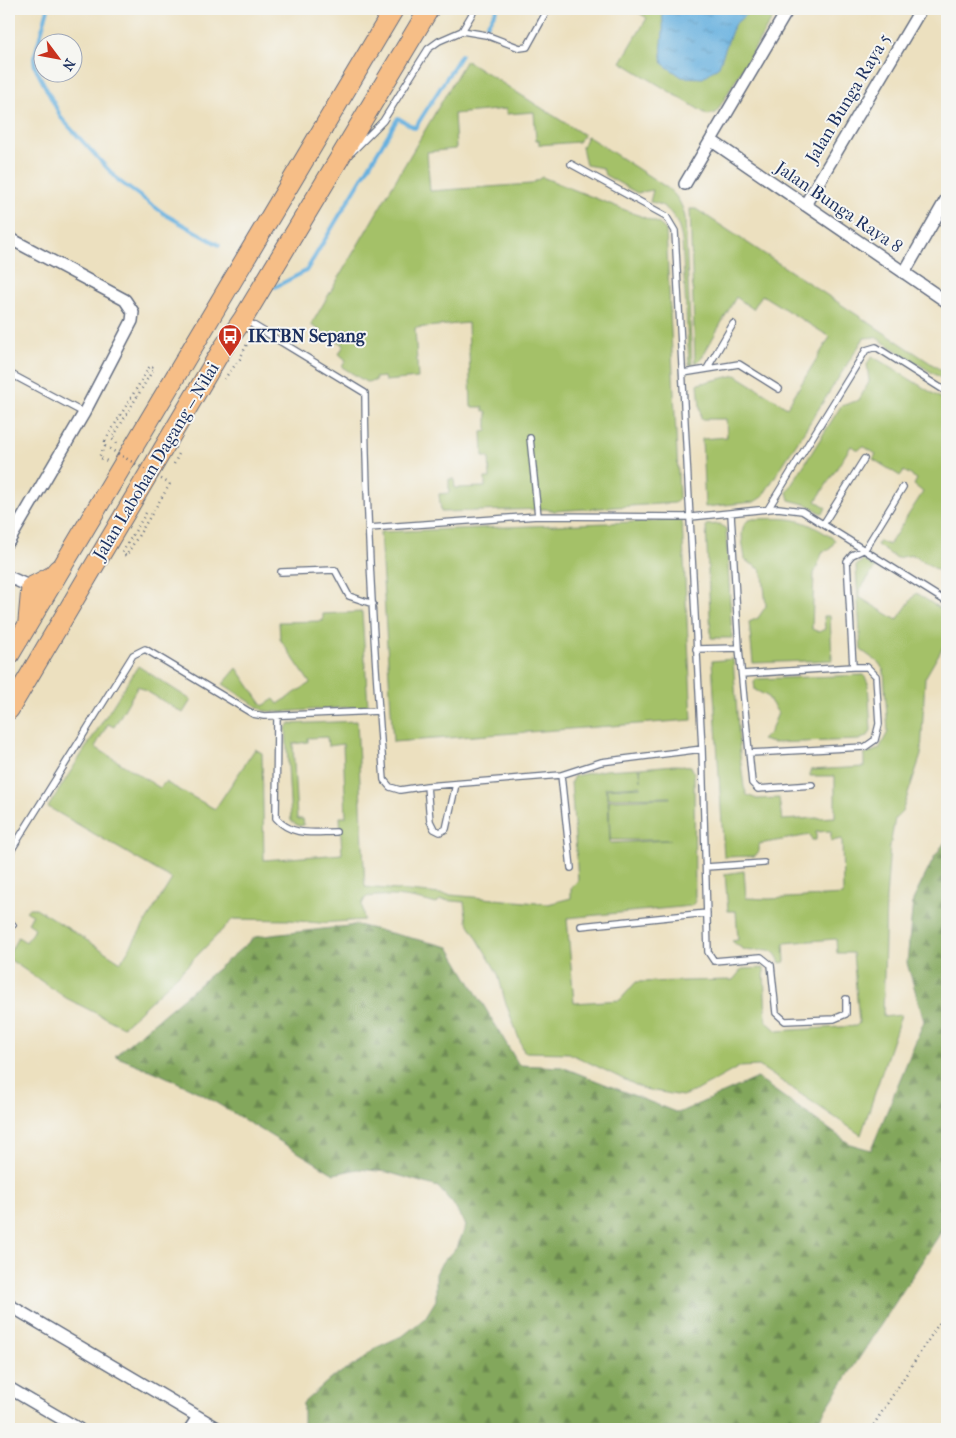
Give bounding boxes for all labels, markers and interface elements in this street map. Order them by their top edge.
street label: Jalan Bunga Raya 5 [800,30,895,168]
north arrow [32,32,82,82]
text: N [58,56,79,74]
street label: Jalan Bunga Raya 8 [770,156,906,258]
bus stop icon: IKTBN Sepang [217,323,243,357]
place label: IKTBN Sepang [248,326,367,347]
street label: Jalan Labohan Dagang ‒ Nilai [88,358,224,566]

